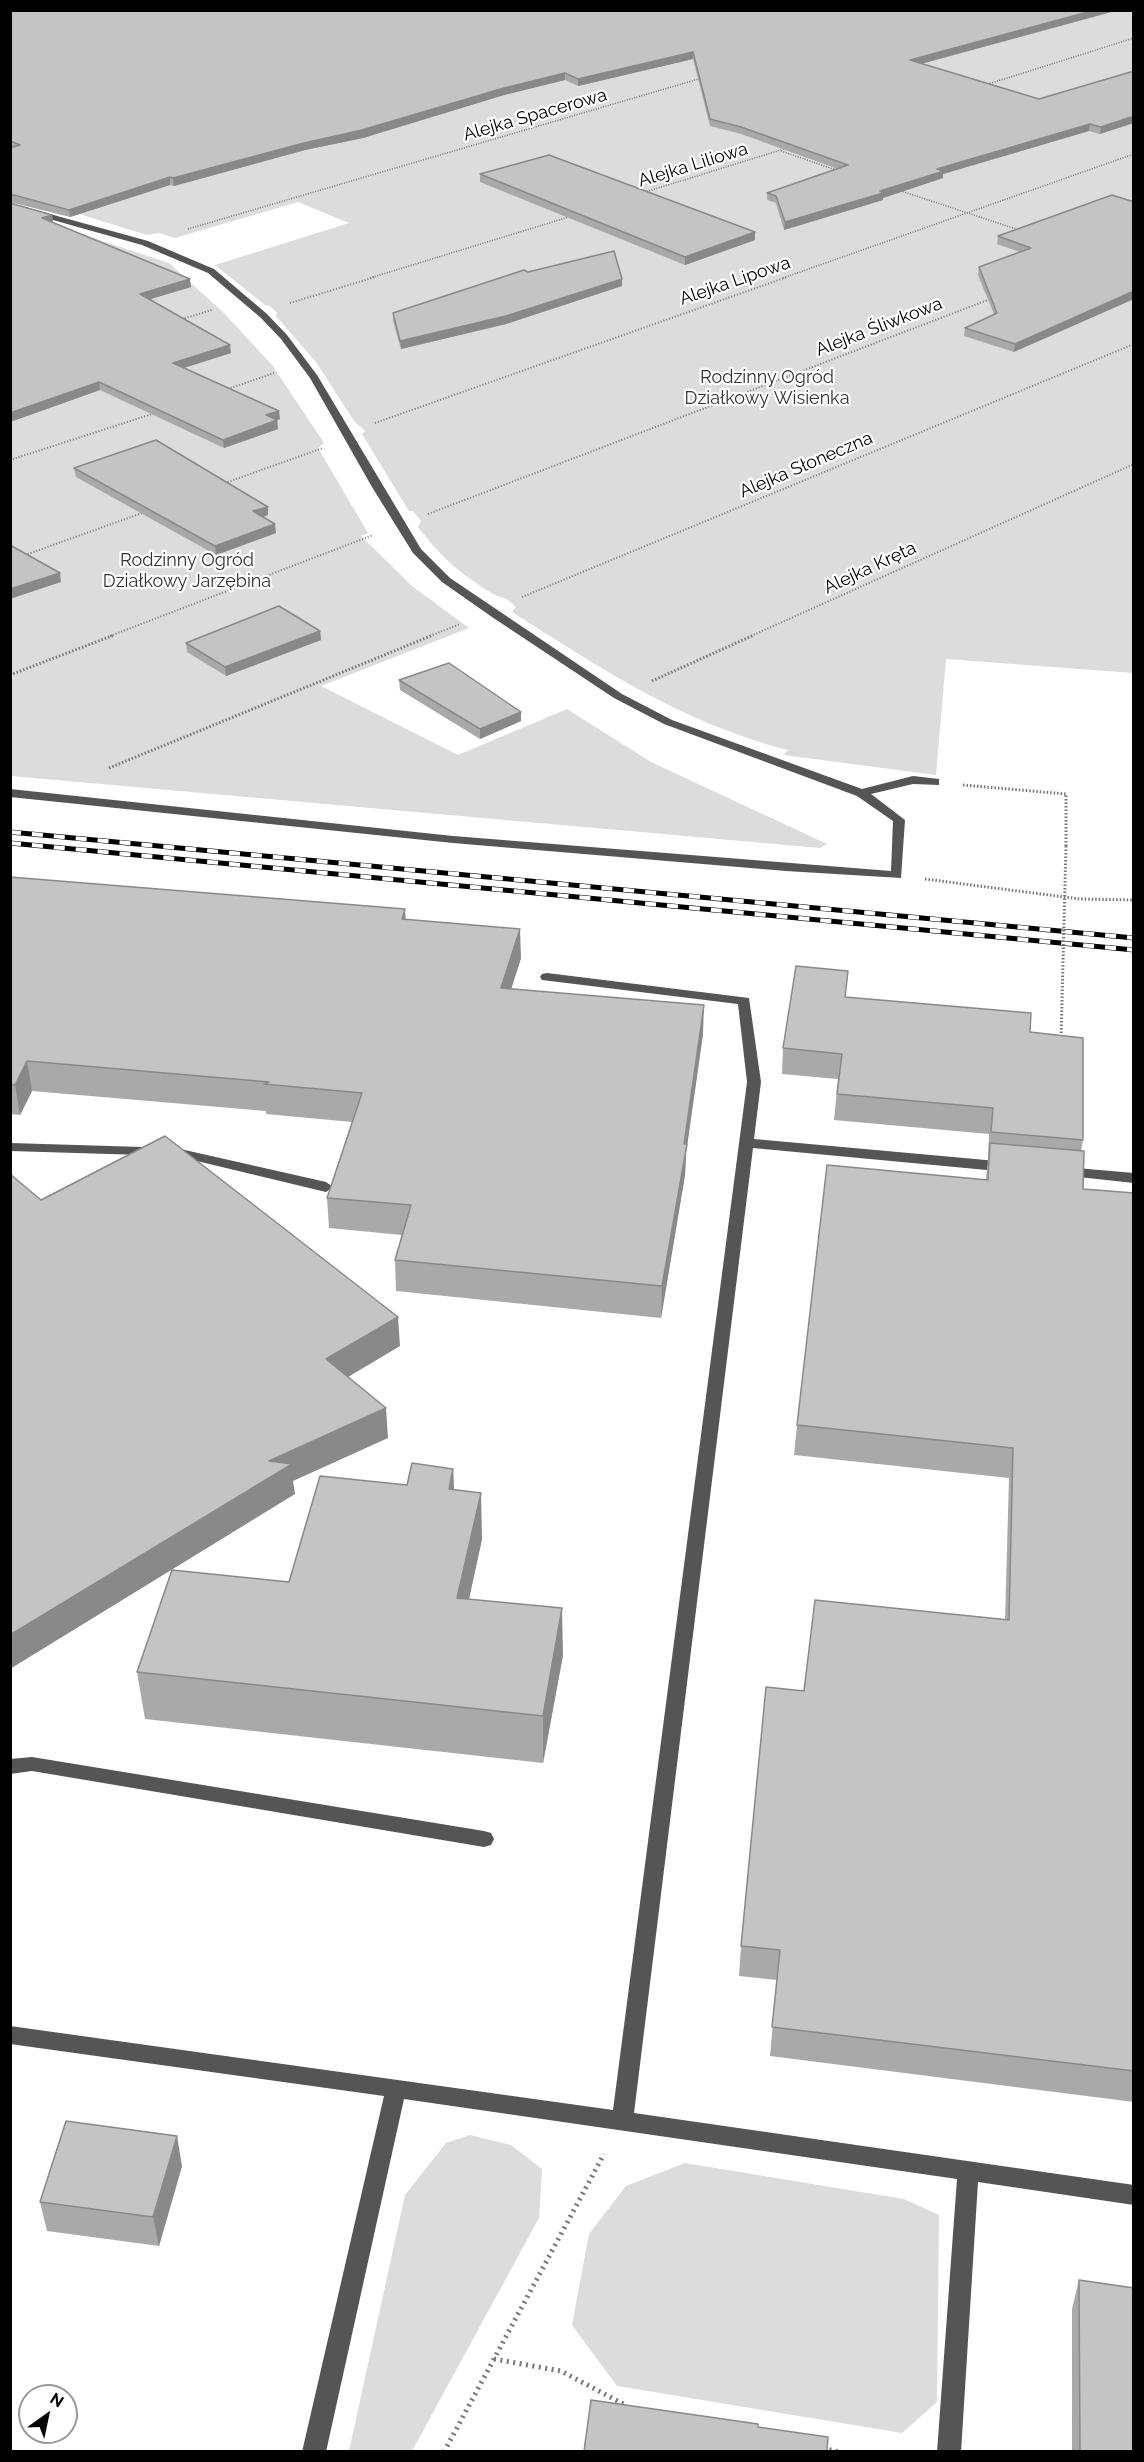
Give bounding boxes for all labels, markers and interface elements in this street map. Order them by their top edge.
street label: Alejka Spacerowa [461,84,609,146]
street label: Alejka Liliowa [636,138,750,192]
street label: Alejka Lipowa [677,252,793,310]
street label: Alejka Śliwkowa [813,293,945,361]
park label: Rodzinny Ogród Działkowy Wisienka [685,367,849,410]
street label: Alejka Słoneczna [736,427,876,503]
street label: Alejka Kręta [820,537,920,599]
park label: Rodzinny Ogród Działkowy Jarzębina [103,550,271,592]
north arrow [18,2384,78,2444]
text: N [47,2389,67,2411]

